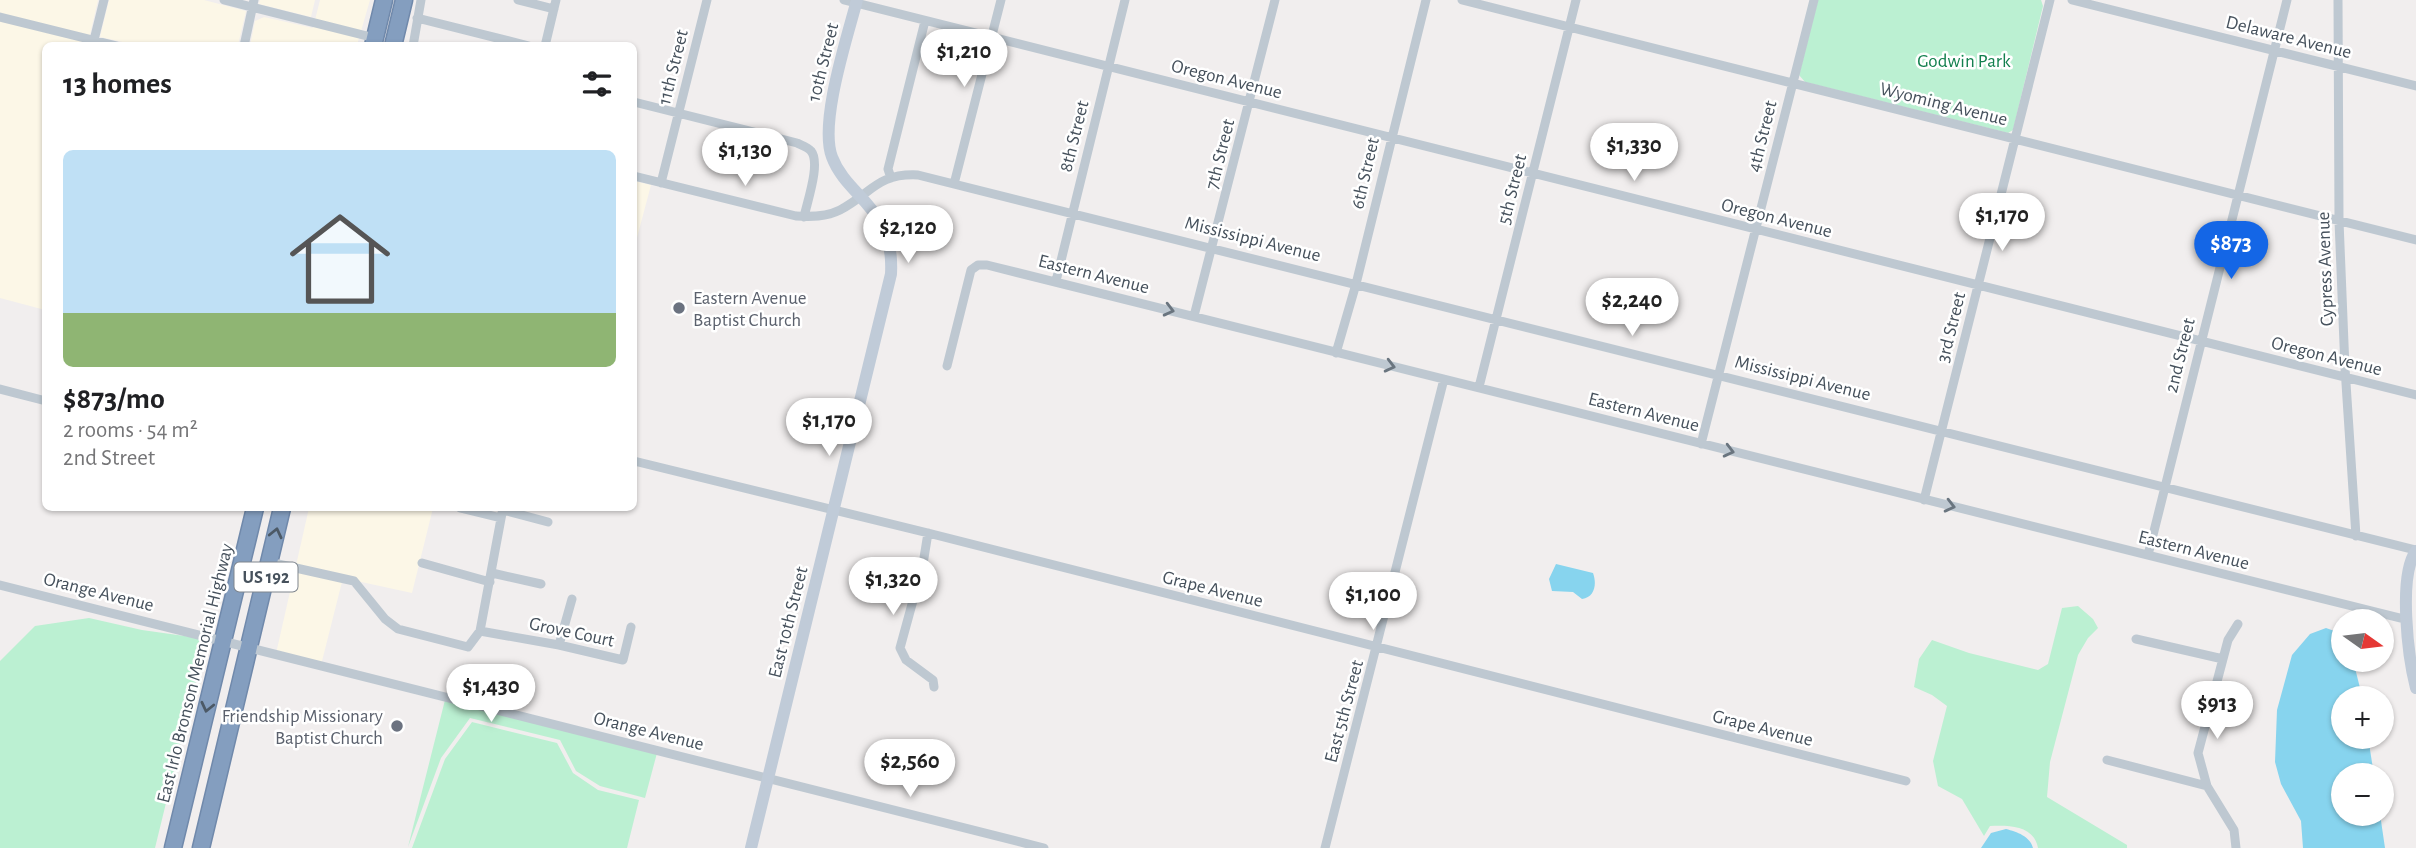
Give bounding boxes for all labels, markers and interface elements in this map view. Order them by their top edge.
street label: Delaware Avenue [2224,13,2353,62]
street label: 10th Street [805,21,842,104]
street label: 11th Street [655,28,692,107]
pin: $1,210 [907,29,1021,89]
text: $1,210 [937,40,992,63]
park label: Godwin Park [1917,52,2011,71]
street label: Oregon Avenue [1169,57,1284,102]
icon: filters [578,65,616,103]
text: 13 homes [63,69,172,99]
street label: Wyoming Avenue [1878,79,2009,130]
street label: 8th Street [1056,99,1092,174]
street label: 4th Street [1744,99,1780,174]
street label: 7th Street [1203,117,1238,191]
pin: $1,330 [1577,124,1691,183]
pin: $1,130 [688,128,802,188]
text: $1,330 [1606,134,1662,157]
street label: 6th Street [1348,136,1383,211]
text: $1,130 [718,139,772,162]
street label: 5th Street [1495,152,1530,226]
pin: $1,170 [1945,194,2059,253]
icon: home [277,196,403,322]
street label: Oregon Avenue [1719,196,1834,241]
text: $1,170 [1975,204,2029,227]
pin: $2,120 [851,205,965,265]
street label: Cypress Avenue [2314,211,2337,327]
street label: Mississippi Avenue [1183,213,1323,266]
text: $2,120 [879,216,937,239]
pin: $873 [2190,222,2272,281]
text: $873 [2210,232,2252,255]
street label: Eastern Avenue [1036,251,1151,297]
pin: $2,240 [1575,278,1689,338]
place label: Eastern Avenue Baptist Church [693,289,807,330]
text: $2,240 [1602,289,1662,312]
street label: 3rd Street [1934,290,1969,364]
marker: Eastern Avenue Baptist Church [671,300,687,316]
one-way arrow [1163,302,1175,316]
street label: 2nd Street [2162,316,2199,395]
street label: Oregon Avenue [2269,334,2384,379]
street label: Mississippi Avenue [1733,352,1873,405]
one-way arrow [1384,358,1396,372]
text: $873/mo [63,384,165,414]
street label: Eastern Avenue [1586,389,1701,435]
pin: $1,170 [772,398,886,458]
text: $1,170 [802,409,856,432]
text: 2 rooms · 54 m² [63,419,198,442]
one-way arrow [1723,443,1735,457]
text: 2nd Street [63,447,155,470]
one-way arrow [1944,498,1956,512]
one-way arrow [268,527,282,539]
street label: Eastern Avenue [2136,527,2251,573]
street label: East Irlo Bronson Memorial Highway [154,542,237,805]
pin: $1,320 [836,558,950,617]
road number: US 192 [234,562,298,592]
street label: East 10th Street [765,565,811,680]
text: $1,320 [865,568,921,591]
street label: Grape Avenue [1161,568,1265,611]
street label: Orange Avenue [42,570,156,615]
pin: $1,100 [1316,572,1430,632]
text: $1,100 [1345,583,1401,606]
north arrow [2331,609,2394,672]
map controls [2331,609,2394,826]
street label: Grove Court [527,614,616,651]
street label: East 5th Street [1322,658,1367,765]
pin: $1,430 [434,664,548,724]
text: $1,430 [462,675,520,698]
pin: $913 [2176,682,2258,741]
button: + [2331,686,2394,749]
text: $913 [2197,692,2237,715]
one-way arrow [201,701,215,713]
place label: Friendship Missionary Baptist Church [222,707,383,748]
street label: Grape Avenue [1711,707,1815,750]
street label: Orange Avenue [592,709,706,754]
marker: Friendship Missionary Baptist Church [389,718,405,734]
pin: $2,560 [853,740,967,799]
text: $2,560 [880,750,940,773]
button: − [2331,763,2394,826]

